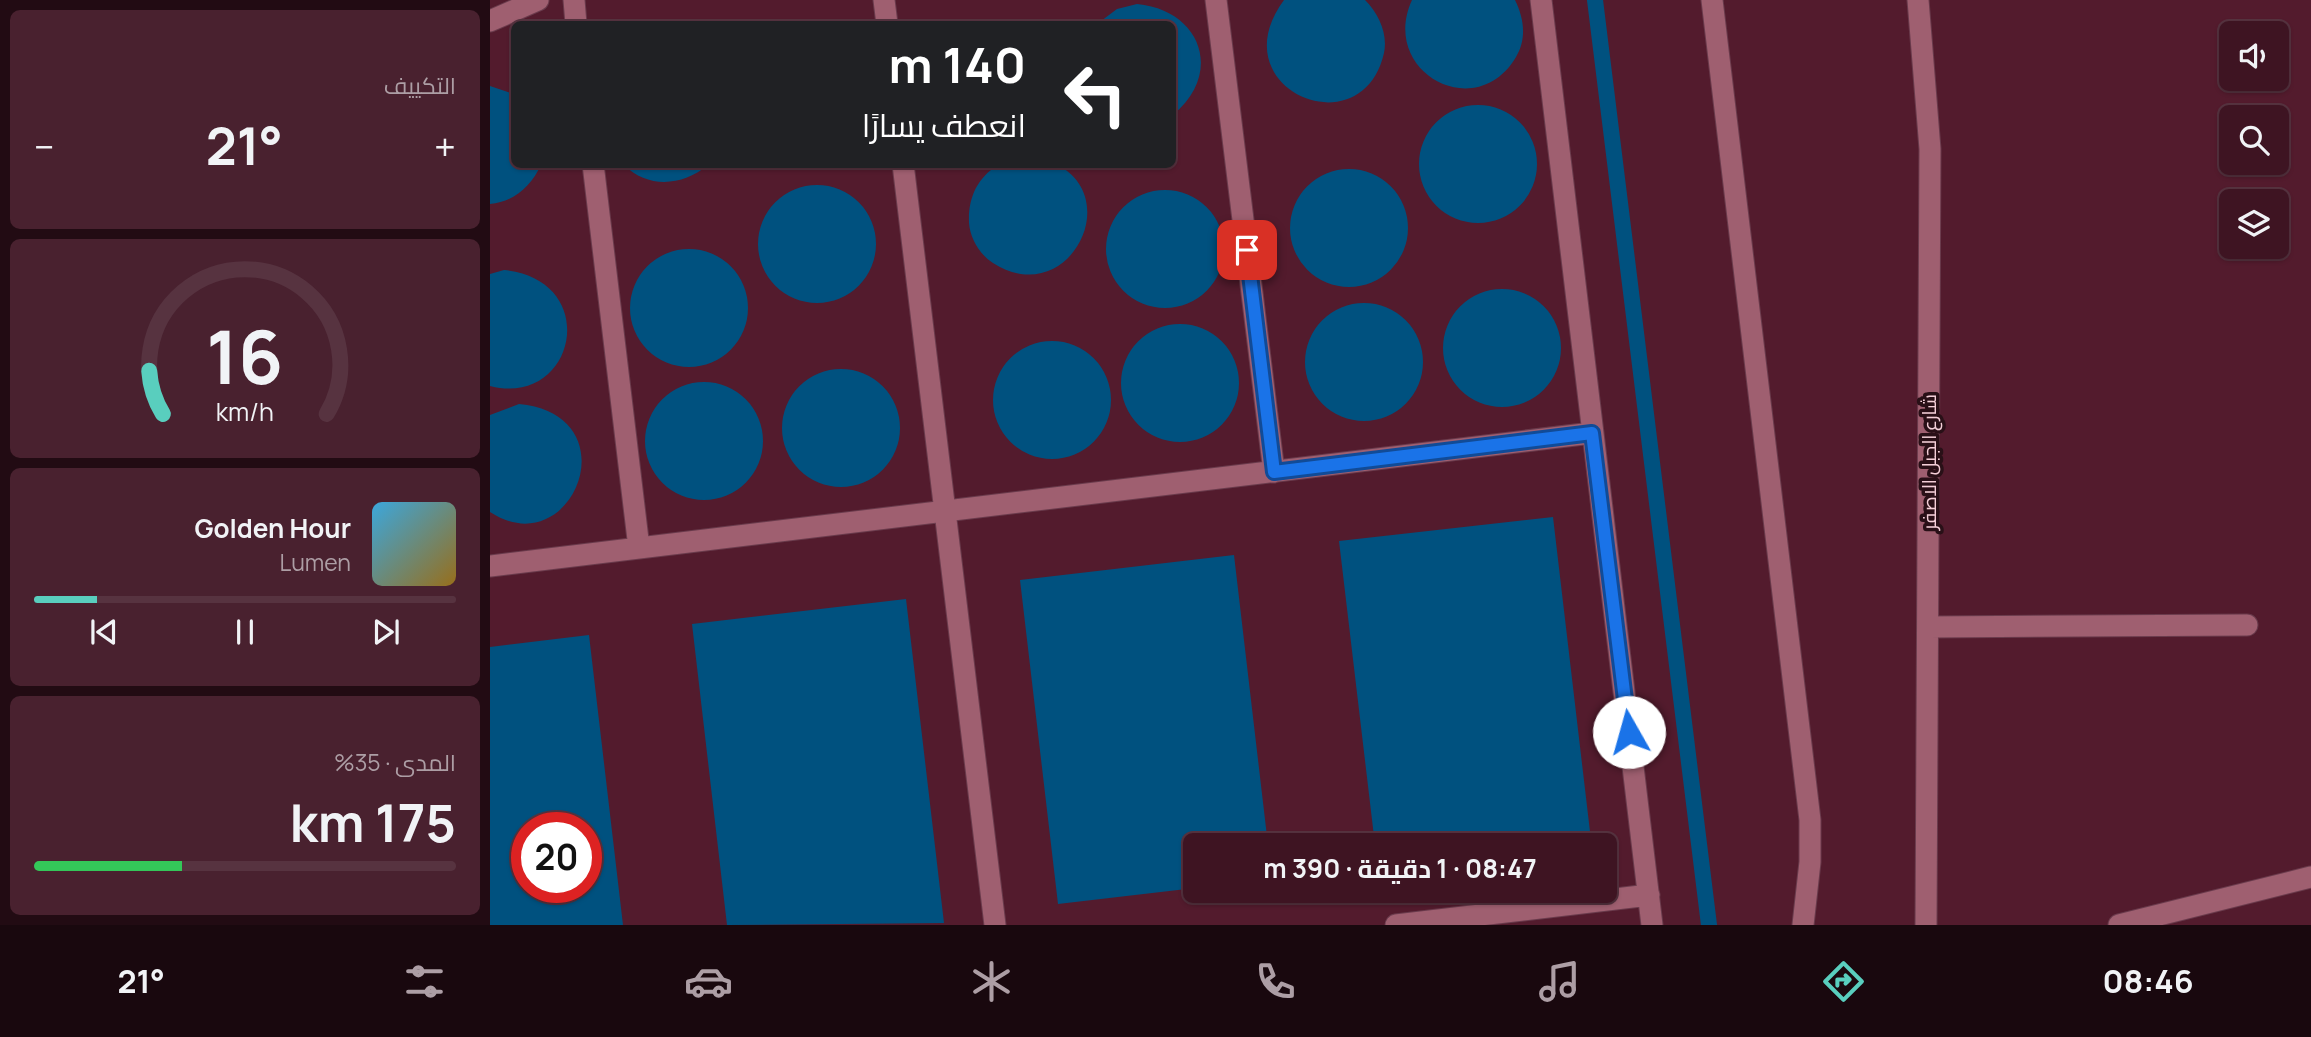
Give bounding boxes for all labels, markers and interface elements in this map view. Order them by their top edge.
map controls [2219,21,2289,259]
button: sound [2219,21,2289,91]
text: 140 m [889,31,1026,98]
icon: left [1050,49,1141,140]
text: التكييف [384,69,456,101]
text: انعطف يسارًا [862,103,1026,147]
button: search [2219,105,2289,175]
text: 21° [206,110,283,181]
text: − [34,120,55,172]
text: + [434,120,456,172]
button: layers [2219,189,2289,259]
pin [1217,220,1277,280]
icon: arrive [1228,231,1266,269]
text: 16 [206,307,284,407]
text: km/h [216,394,274,429]
street label: شارع الجبل الاصفر [1916,394,1943,531]
text: Golden Hour [194,510,351,546]
text: Lumen [279,546,351,578]
icon: previous [85,613,123,651]
icon: pause [226,613,264,651]
icon: next [367,613,405,651]
position arrow [1592,695,1666,769]
text: المدى · 35% [334,746,456,778]
text: 175 km [290,787,456,858]
speed limit sign: 20 [511,812,602,903]
text: 08:47 · 1 دقيقة · 390 m [1263,850,1537,886]
icon: filters [400,957,449,1006]
icon: car [684,957,733,1006]
icon: climate [967,957,1016,1006]
icon: phone [1251,957,1300,1006]
icon: music [1535,957,1584,1006]
icon: directions [1819,957,1868,1006]
text: 21° [117,959,165,1003]
text: 08:46 [2103,959,2194,1003]

